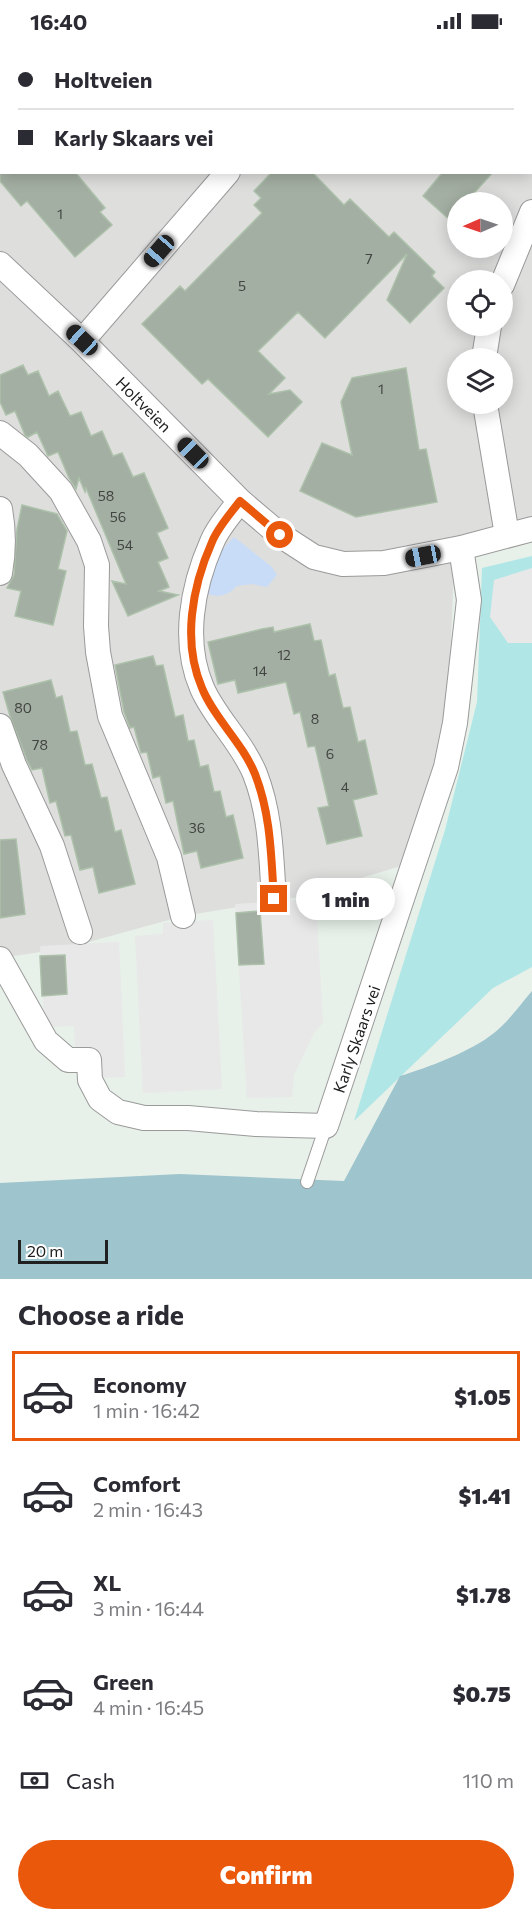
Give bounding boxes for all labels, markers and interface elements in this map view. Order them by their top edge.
text: 16:40 [30,8,87,35]
text: Holtveien [54,66,152,93]
text: Karly Skaars vei [54,124,214,151]
north arrow [447,192,513,258]
map controls [447,192,513,414]
house number: 1 [57,205,63,222]
car [140,232,178,270]
house number: 7 [365,250,373,267]
button: locate [447,270,513,336]
house number: 5 [238,277,246,294]
car [63,321,101,359]
button: layers [447,348,513,414]
street label: Holtveien [112,372,176,436]
house number: 1 [378,380,384,397]
car [174,434,212,472]
house number: 58 [98,487,114,504]
house number: 56 [110,508,126,525]
route start [266,521,293,548]
house number: 54 [117,536,134,553]
car [404,544,442,568]
house number: 12 [277,646,291,663]
house number: 14 [253,662,268,679]
house number: 80 [14,699,32,716]
house number: 8 [311,710,319,727]
house number: 78 [32,736,48,753]
house number: 6 [326,745,334,762]
house number: 4 [341,778,350,795]
house number: 36 [189,819,205,836]
callout: 1 min [295,878,394,920]
route end [260,885,287,912]
text: 1 min [321,887,370,911]
street label: Karly Skaars vei [329,983,383,1095]
scale bar [18,1237,108,1264]
text: 20 m [27,1241,63,1260]
text: Choose a ride [18,1298,184,1331]
icon: car [21,1369,75,1423]
text: Economy [93,1371,187,1398]
text: $1.05 [454,1383,511,1410]
text: 1 min · 16:42 [93,1398,200,1422]
icon: car [21,1468,75,1522]
text: Comfort [93,1470,181,1497]
text: $1.41 [459,1482,511,1509]
text: 2 min · 16:43 [93,1497,203,1521]
icon: car [21,1567,75,1621]
text: XL [93,1569,121,1596]
text: $1.78 [456,1581,511,1608]
text: 3 min · 16:44 [93,1596,204,1620]
icon: car [21,1666,75,1720]
text: Green [93,1668,154,1695]
text: $0.75 [453,1680,511,1707]
text: 4 min · 16:45 [93,1695,204,1719]
icon: cash [18,1764,51,1797]
text: Cash [66,1767,115,1794]
text: 110 m [463,1768,514,1792]
button: Confirm [18,1840,514,1909]

